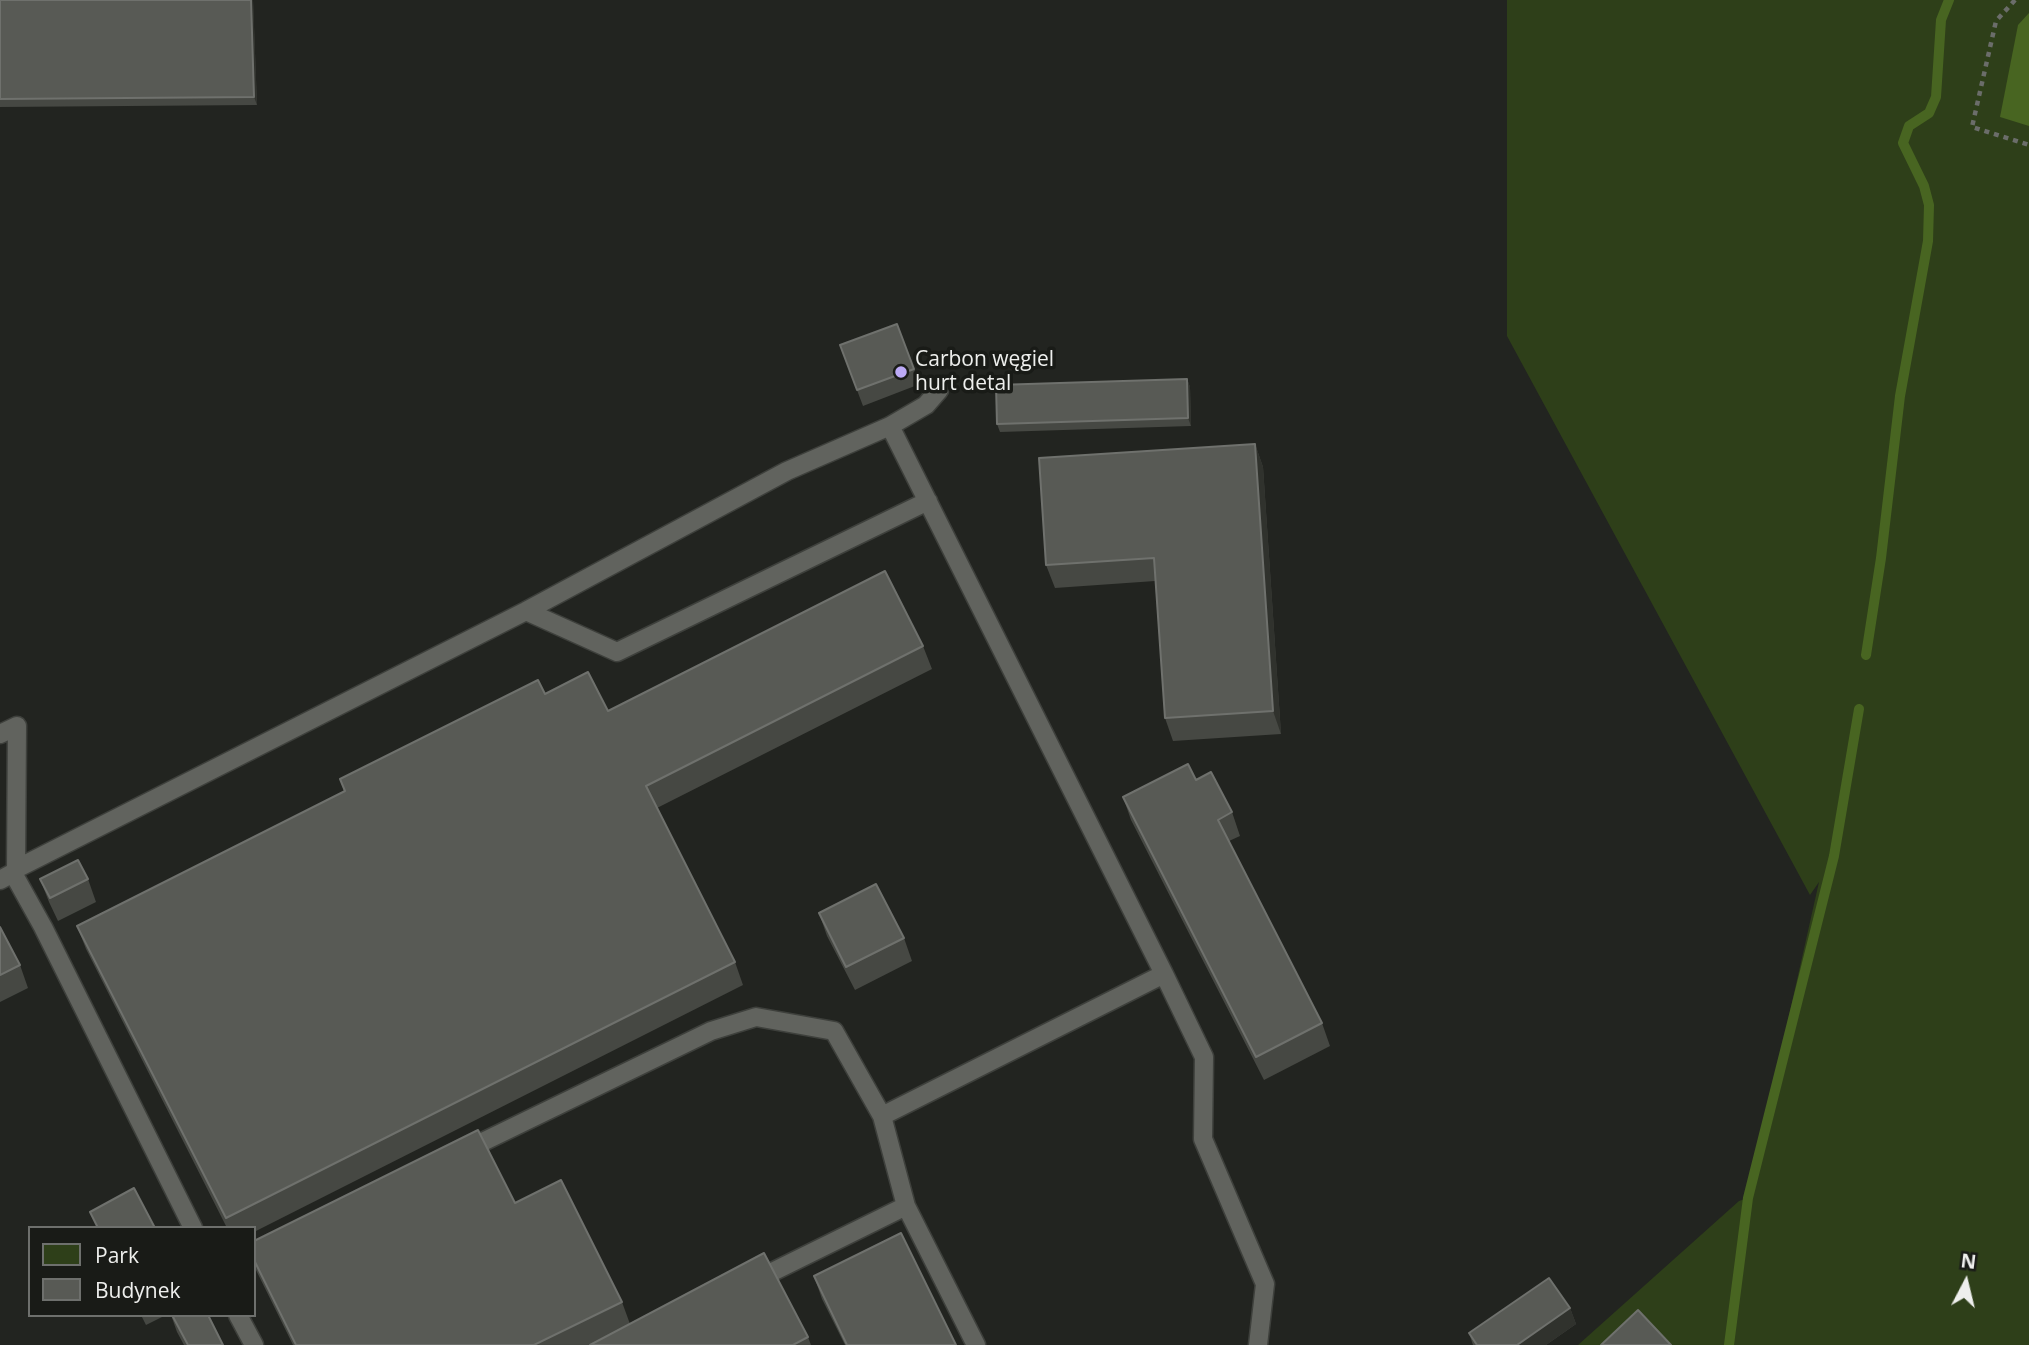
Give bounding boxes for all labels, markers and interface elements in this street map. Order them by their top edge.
place label: Carbon węgiel hurt detal [915,347,1054,397]
marker: Carbon węgiel hurt detal [893,364,909,380]
legend [28,1226,256,1317]
text: Park [95,1241,139,1269]
north arrow [1931,1247,2001,1317]
text: N [1959,1247,1978,1275]
text: Budynek [95,1276,181,1304]

